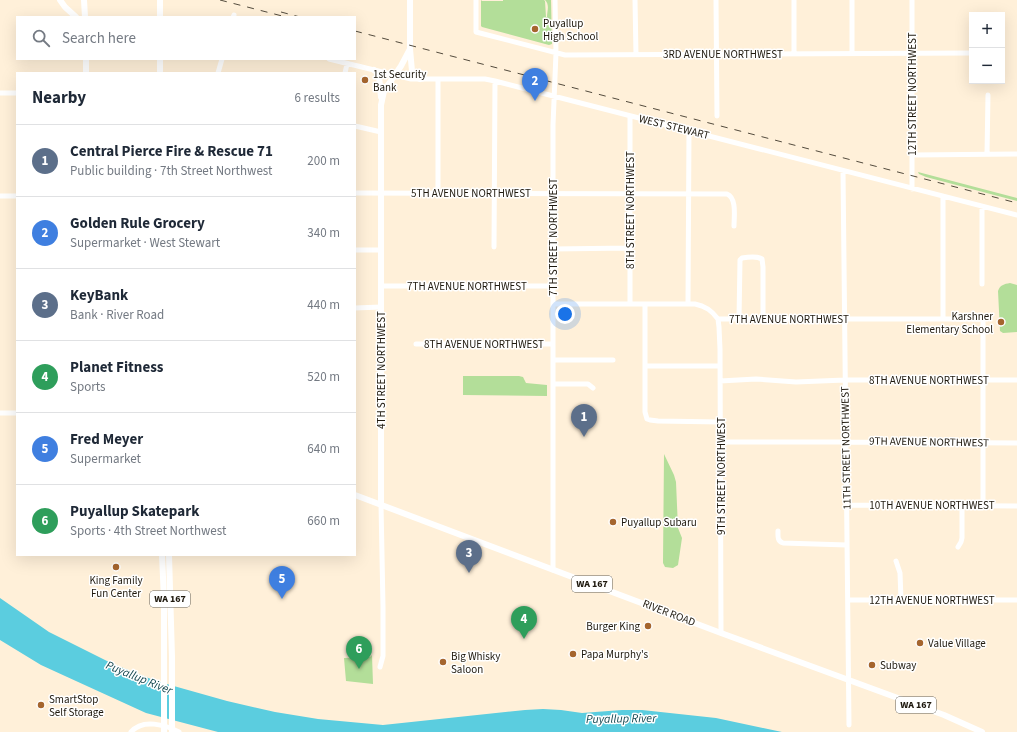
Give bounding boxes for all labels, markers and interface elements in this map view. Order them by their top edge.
map controls [969,12,1005,84]
button: + [969,12,1005,48]
search box [16,16,356,60]
place label: Puyallup High School [543,16,598,44]
marker: Puyallup High School [530,24,540,34]
icon: search [30,27,52,49]
text: Search here [62,28,136,49]
street label: 12TH STREET NORTHWEST [905,32,920,156]
street label: 3RD AVENUE NORTHWEST [663,47,783,62]
button: − [969,48,1005,84]
place label: 1st Security Bank [373,67,426,95]
pin: 2 [522,68,548,101]
marker: 1st Security Bank [360,75,370,85]
text: Nearby [32,86,86,110]
text: 6 results [295,89,340,107]
street label: WEST STEWART [637,111,711,143]
text: Central Pierce Fire & Rescue 71 [70,141,273,162]
street label: 8TH STREET NORTHWEST [623,151,638,269]
text: 1 [42,152,48,170]
text: 200 m [307,152,340,170]
text: Public building · 7th Street Northwest [70,162,272,180]
street label: 7TH STREET NORTHWEST [546,178,561,296]
street label: 5TH AVENUE NORTHWEST [411,186,531,201]
text: Golden Rule Grocery [70,213,205,234]
text: 2 [42,224,48,242]
text: 340 m [307,224,340,242]
text: Supermarket · West Stewart [70,234,220,252]
street label: 7TH AVENUE NORTHWEST [407,279,527,294]
text: KeyBank [70,285,128,306]
text: 3 [42,296,48,314]
text: 440 m [307,296,340,314]
your location [555,304,575,324]
text: Bank · River Road [70,306,164,324]
place label: Karshner Elementary School [906,309,993,337]
street label: 4TH STREET NORTHWEST [374,311,389,429]
street label: 7TH AVENUE NORTHWEST [729,312,849,327]
marker: Karshner Elementary School [996,317,1006,327]
street label: 8TH AVENUE NORTHWEST [424,337,544,352]
text: Planet Fitness [70,357,163,378]
text: 4 [42,368,48,386]
text: 520 m [307,368,340,386]
street label: 8TH AVENUE NORTHWEST [869,373,989,388]
text: Sports [70,378,105,396]
street label: 11TH STREET NORTHWEST [837,386,855,510]
pin: 1 [571,404,597,437]
street label: 9TH STREET NORTHWEST [714,417,729,535]
text: Fred Meyer [70,429,143,450]
street label: 9TH AVENUE NORTHWEST [869,433,989,451]
text: 5 [42,440,48,458]
text: 640 m [307,440,340,458]
text: Supermarket [70,450,141,468]
street label: 10TH AVENUE NORTHWEST [869,498,995,513]
text: Puyallup Skatepark [70,501,199,522]
text: 6 [42,512,48,530]
text: 660 m [307,512,340,530]
place label: Puyallup Subaru [621,515,697,530]
marker: Puyallup Subaru [608,517,618,527]
text: Sports · 4th Street Northwest [70,522,226,540]
pin: 3 [456,540,482,573]
marker: King Family Fun Center [111,562,121,572]
pin: 5 [269,566,295,599]
place label: King Family Fun Center [89,573,143,601]
road number: WA 167 [572,576,612,592]
road number: WA 167 [150,591,190,607]
street label: 12TH AVENUE NORTHWEST [869,593,995,608]
street label: RIVER ROAD [641,596,698,630]
pin: 4 [511,606,537,639]
place label: Burger King [586,619,640,634]
marker: Burger King [643,621,653,631]
pin: 6 [346,636,372,669]
place label: Value Village [928,636,986,651]
marker: Value Village [915,638,925,648]
place label: Papa Murphy's [581,647,649,662]
place label: Big Whisky Saloon [451,649,500,677]
marker: Papa Murphy's [568,649,578,659]
water label: Puyallup River [103,657,176,699]
marker: Big Whisky Saloon [438,657,448,667]
place label: Subway [880,658,916,673]
marker: Subway [867,660,877,670]
place label: SmartStop Self Storage [49,692,104,720]
road number: WA 167 [896,697,936,713]
marker: SmartStop Self Storage [36,700,46,710]
water label: Puyallup River [586,710,657,728]

